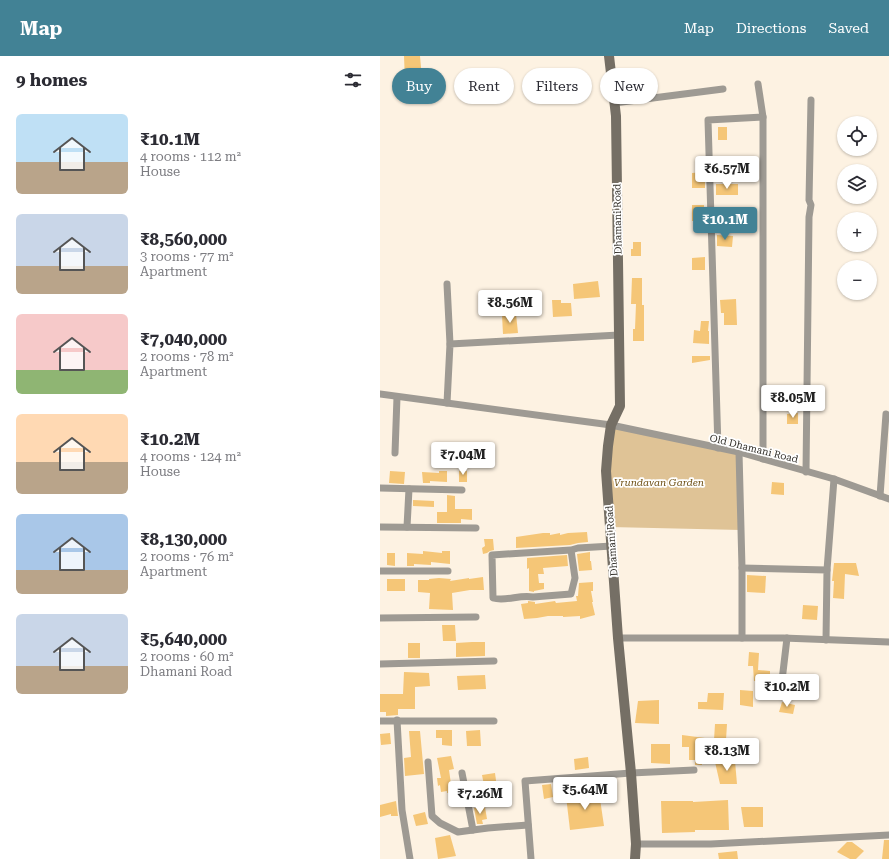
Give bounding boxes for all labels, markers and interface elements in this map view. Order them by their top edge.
text: Map [20,17,62,40]
text: Map [684,20,714,36]
text: Directions [736,20,806,36]
text: Saved [828,20,869,36]
chip: Buy [392,68,446,104]
chip: Rent [454,68,514,104]
chip: Filters [522,68,592,104]
chip: New [600,68,658,104]
icon: filters [342,69,364,91]
text: 9 homes [16,70,87,90]
map controls [837,116,877,300]
button: locate [837,116,877,156]
text: ₹10.1M [140,129,200,149]
icon: home [48,130,96,178]
text: 4 rooms · 112 m² [140,149,241,164]
pin: ₹6.57M [694,156,760,190]
text: ₹6.57M [704,161,750,176]
text: House [140,164,180,179]
button: layers [837,164,877,204]
street label: Dhamani Road [611,183,624,255]
pin: ₹10.1M [692,207,758,241]
text: ₹10.1M [702,212,748,227]
button: + [837,212,877,252]
text: ₹8,560,000 [140,229,227,249]
icon: home [48,230,96,278]
text: 3 rooms · 77 m² [140,249,234,264]
button: − [837,260,877,300]
text: Apartment [140,264,207,279]
pin: ₹8.56M [477,290,543,324]
text: ₹8.56M [487,295,533,310]
text: ₹7,040,000 [140,329,227,349]
icon: home [48,330,96,378]
text: 2 rooms · 78 m² [140,349,234,364]
text: Apartment [140,364,207,379]
pin: ₹8.05M [760,385,826,419]
text: ₹8.05M [770,390,816,405]
text: ₹10.2M [140,429,200,449]
icon: home [48,430,96,478]
street label: Old Dhamani Road [708,432,800,465]
pin: ₹7.04M [430,442,496,476]
text: ₹7.04M [440,447,486,462]
text: 4 rooms · 124 m² [140,449,241,464]
text: House [140,464,180,479]
park label: Vrundavan Garden [614,477,704,488]
street label: Dhamani Road [603,505,619,577]
text: ₹8,130,000 [140,529,227,549]
icon: home [48,530,96,578]
text: 2 rooms · 76 m² [140,549,234,564]
text: Apartment [140,564,207,579]
text: ₹5,640,000 [140,629,227,649]
icon: home [48,630,96,678]
text: 2 rooms · 60 m² [140,649,234,664]
text: Dhamani Road [140,664,232,679]
pin: ₹10.2M [754,674,820,708]
text: ₹10.2M [764,679,810,694]
pin: ₹8.13M [694,738,760,772]
text: ₹8.13M [704,743,750,758]
pin: ₹5.64M [552,777,618,811]
pin: ₹7.26M [447,781,513,815]
text: ₹5.64M [562,782,608,797]
text: ₹7.26M [457,786,503,801]

